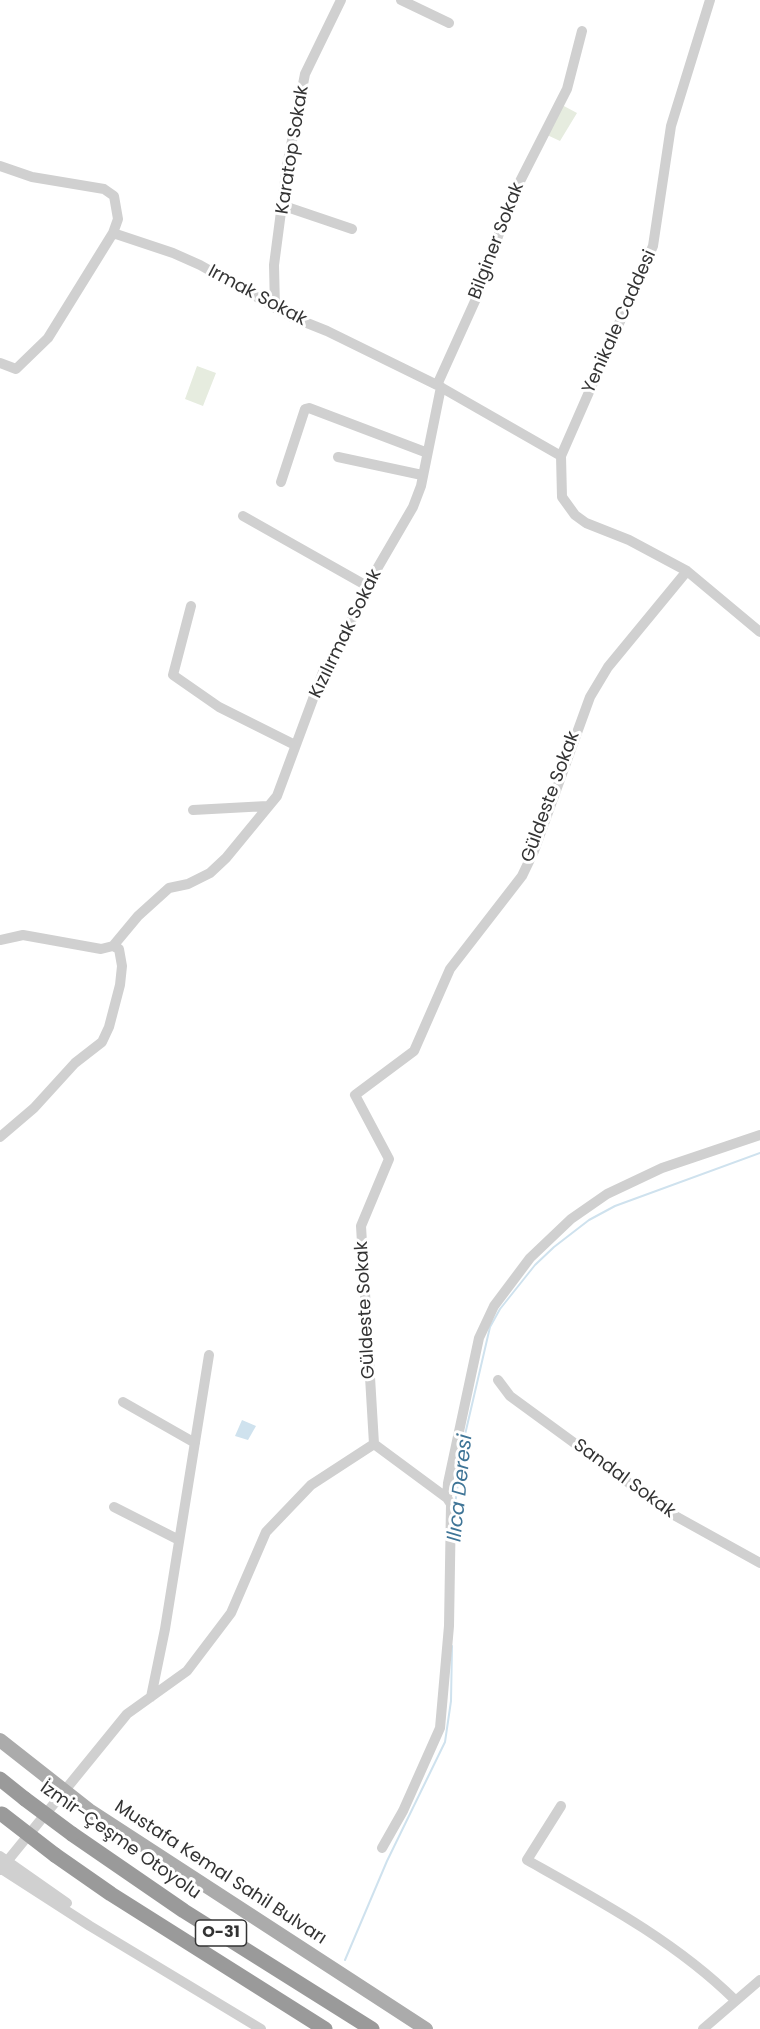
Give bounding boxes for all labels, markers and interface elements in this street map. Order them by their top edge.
street label: Karatop Sokak [272,84,314,216]
street label: Bilginer Sokak [465,179,529,303]
street label: Yenikale Caddesi [579,247,661,397]
street label: Irmak Sokak [204,261,310,331]
street label: Kızılırmak Sokak [305,566,387,702]
street label: Güldeste Sokak [517,728,585,866]
street label: Güldeste Sokak [352,1241,380,1379]
water label: Ilıca Deresi [443,1433,479,1543]
street label: Sandal Sokak [569,1435,679,1523]
street label: İzmir-Çeşme Otoyolu [36,1777,204,1905]
street label: Mustafa Kemal Sahil Bulvarı [110,1796,330,1950]
road number: O-31 [196,1920,246,1946]

